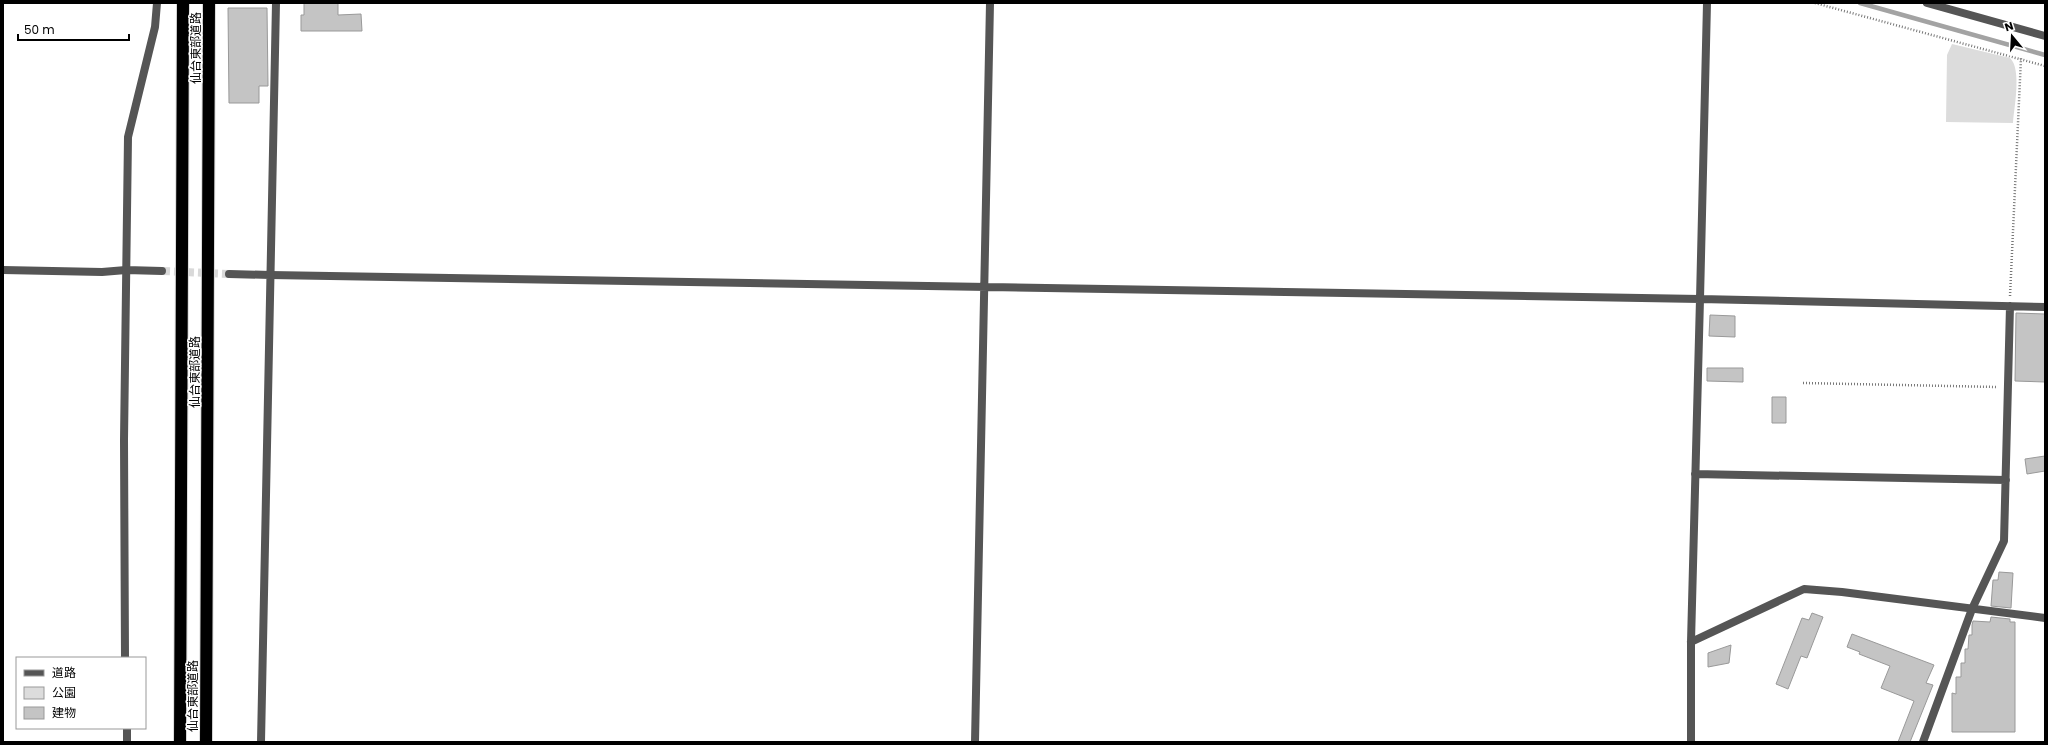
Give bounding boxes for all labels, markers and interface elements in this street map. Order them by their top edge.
street label: 仙台東部道路 [187,12,204,84]
scale bar [18,16,129,42]
north arrow [1992,16,2032,56]
text: N [2002,18,2015,35]
text: 50 m [24,21,55,38]
street label: 仙台東部道路 [186,336,203,408]
legend [16,657,146,729]
street label: 仙台東部道路 [184,660,201,732]
text: 道路 [52,664,76,681]
text: 公園 [52,684,76,701]
text: 建物 [52,704,76,721]

